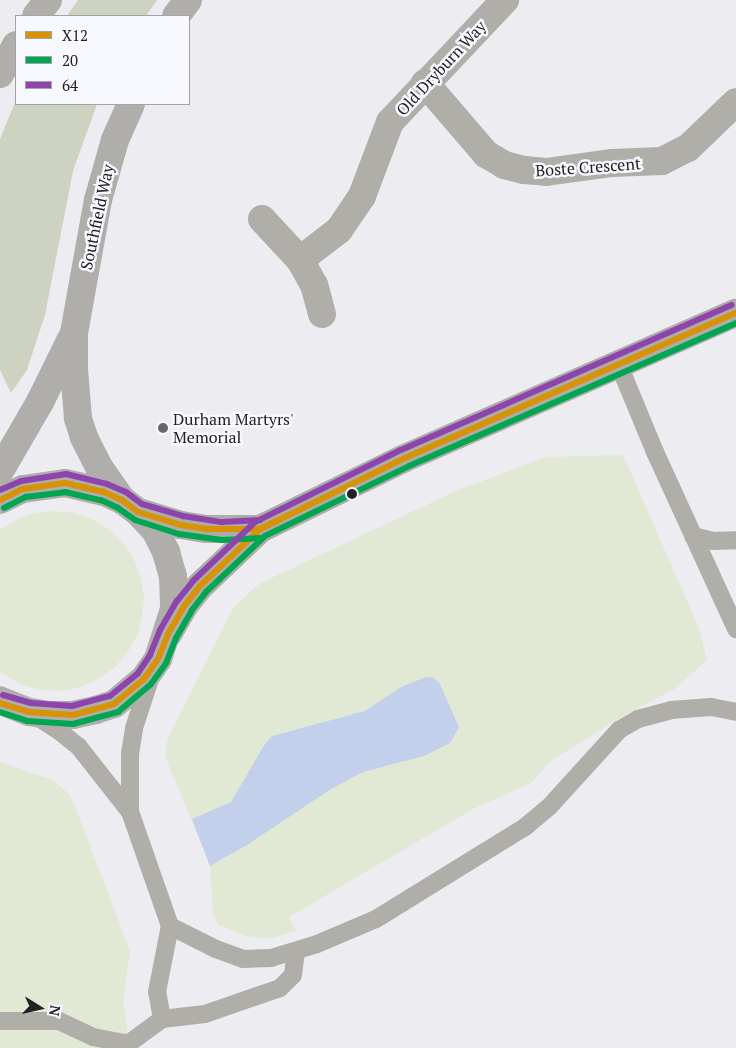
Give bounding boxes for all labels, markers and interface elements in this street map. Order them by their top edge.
legend [15,15,190,105]
street label: Old Dryburn Way [392,17,490,119]
text: X12 [62,25,88,45]
text: 20 [62,50,78,70]
text: 64 [62,75,78,95]
street label: Boste Crescent [535,154,641,180]
street label: Southfield Way [76,163,118,271]
place label: Durham Martyrs' Memorial [173,409,294,447]
marker: Durham Martyrs' Memorial [157,422,169,434]
unlabelled marker [347,489,357,499]
north arrow [15,983,65,1033]
text: N [45,1004,66,1018]

